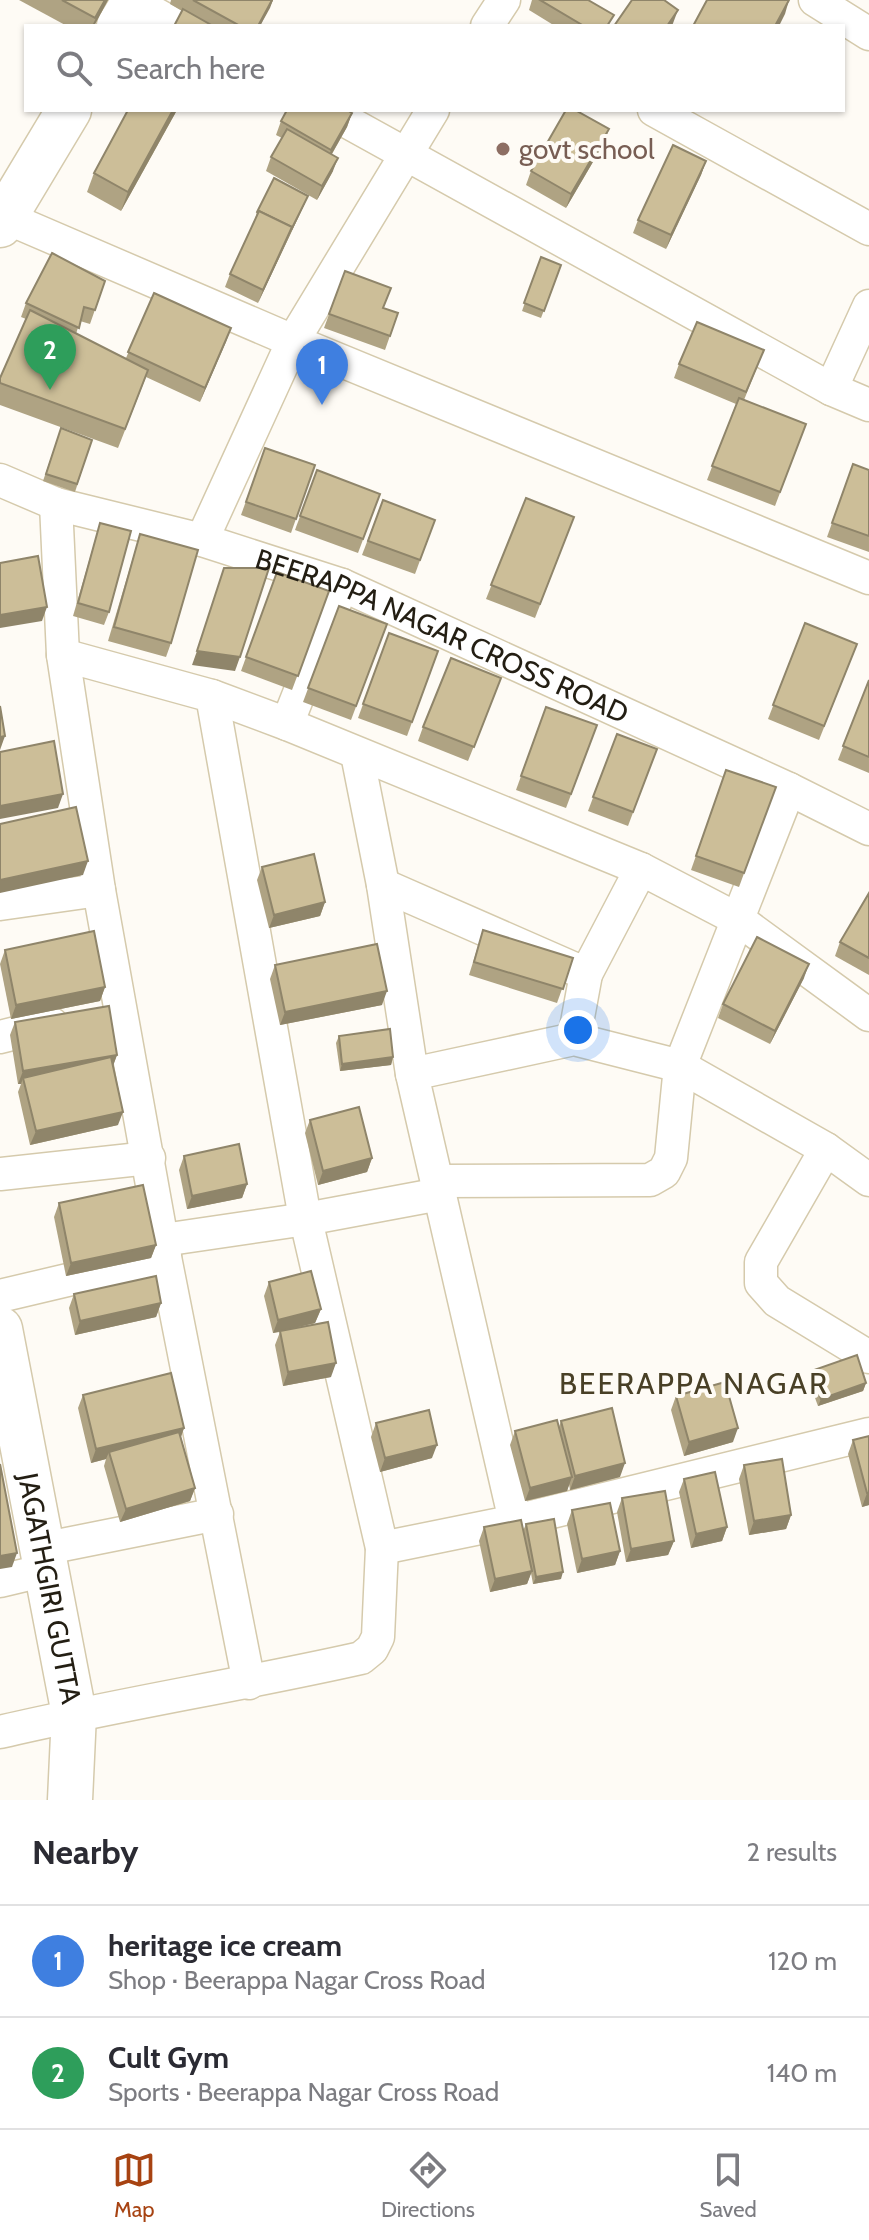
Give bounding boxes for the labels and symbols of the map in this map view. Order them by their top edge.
place label: govt school [519,132,655,166]
marker: govt school [494,140,512,158]
pin: 2 [24,324,76,390]
pin: 1 [296,339,348,405]
street label: BEERAPPA NAGAR CROSS ROAD [251,541,634,730]
your location [558,1010,598,1050]
district label: BEERAPPA NAGAR [559,1365,829,1402]
street label: JAGATHGIRI GUTTA [11,1469,89,1707]

